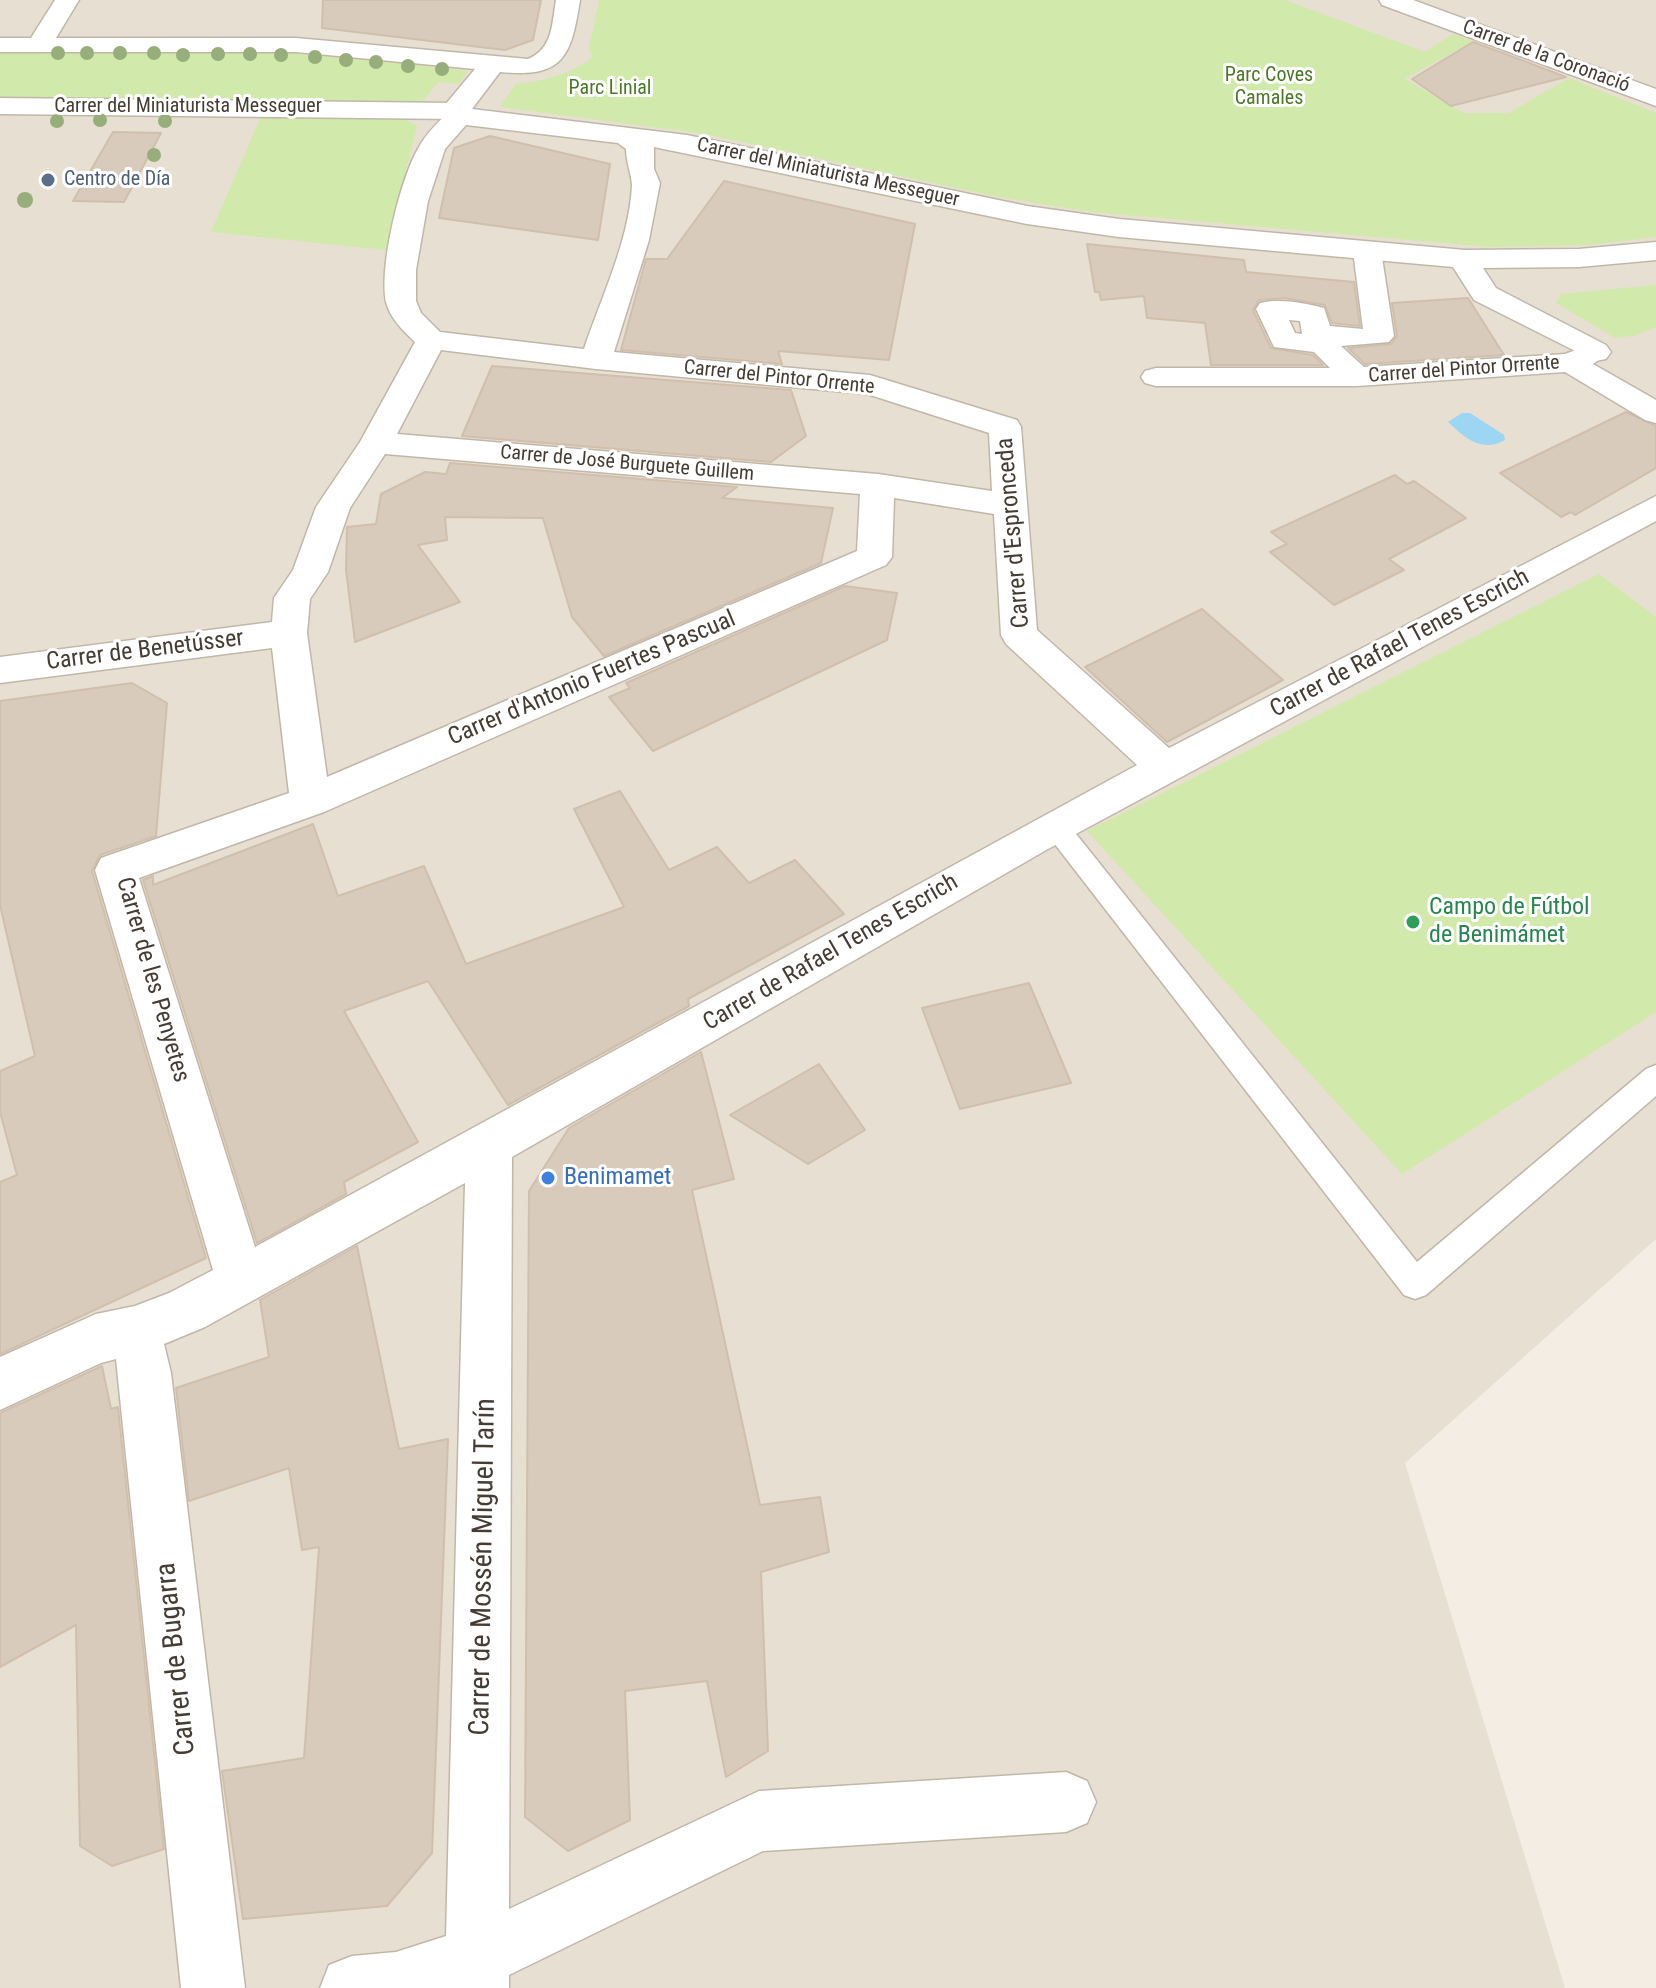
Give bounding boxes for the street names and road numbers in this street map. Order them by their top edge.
street label: Carrer de la Coronació [1459,16,1633,98]
street label: Carrer del Miniaturista Messeguer [54,95,322,119]
street label: Carrer del Miniaturista Messeguer [695,133,961,213]
street label: Carrer del Pintor Orrente [1368,351,1560,389]
street label: Carrer del Pintor Orrente [682,356,876,400]
street label: Carrer d'Espronceda [991,437,1037,629]
street label: Carrer de José Burguete Guillem [499,441,755,487]
street label: Carrer de Rafael Tenes Escrich [1266,563,1534,725]
street label: Carrer d'Antonio Fuertes Pascual [444,605,740,753]
street label: Carrer de Benetússer [45,625,245,677]
street label: Carrer de Rafael Tenes Escrich [699,868,963,1038]
street label: Carrer de les Penyetes [109,874,195,1086]
street label: Carrer de Mossén Miguel Tarín [464,1398,504,1736]
street label: Carrer de Bugarra [150,1561,204,1757]

